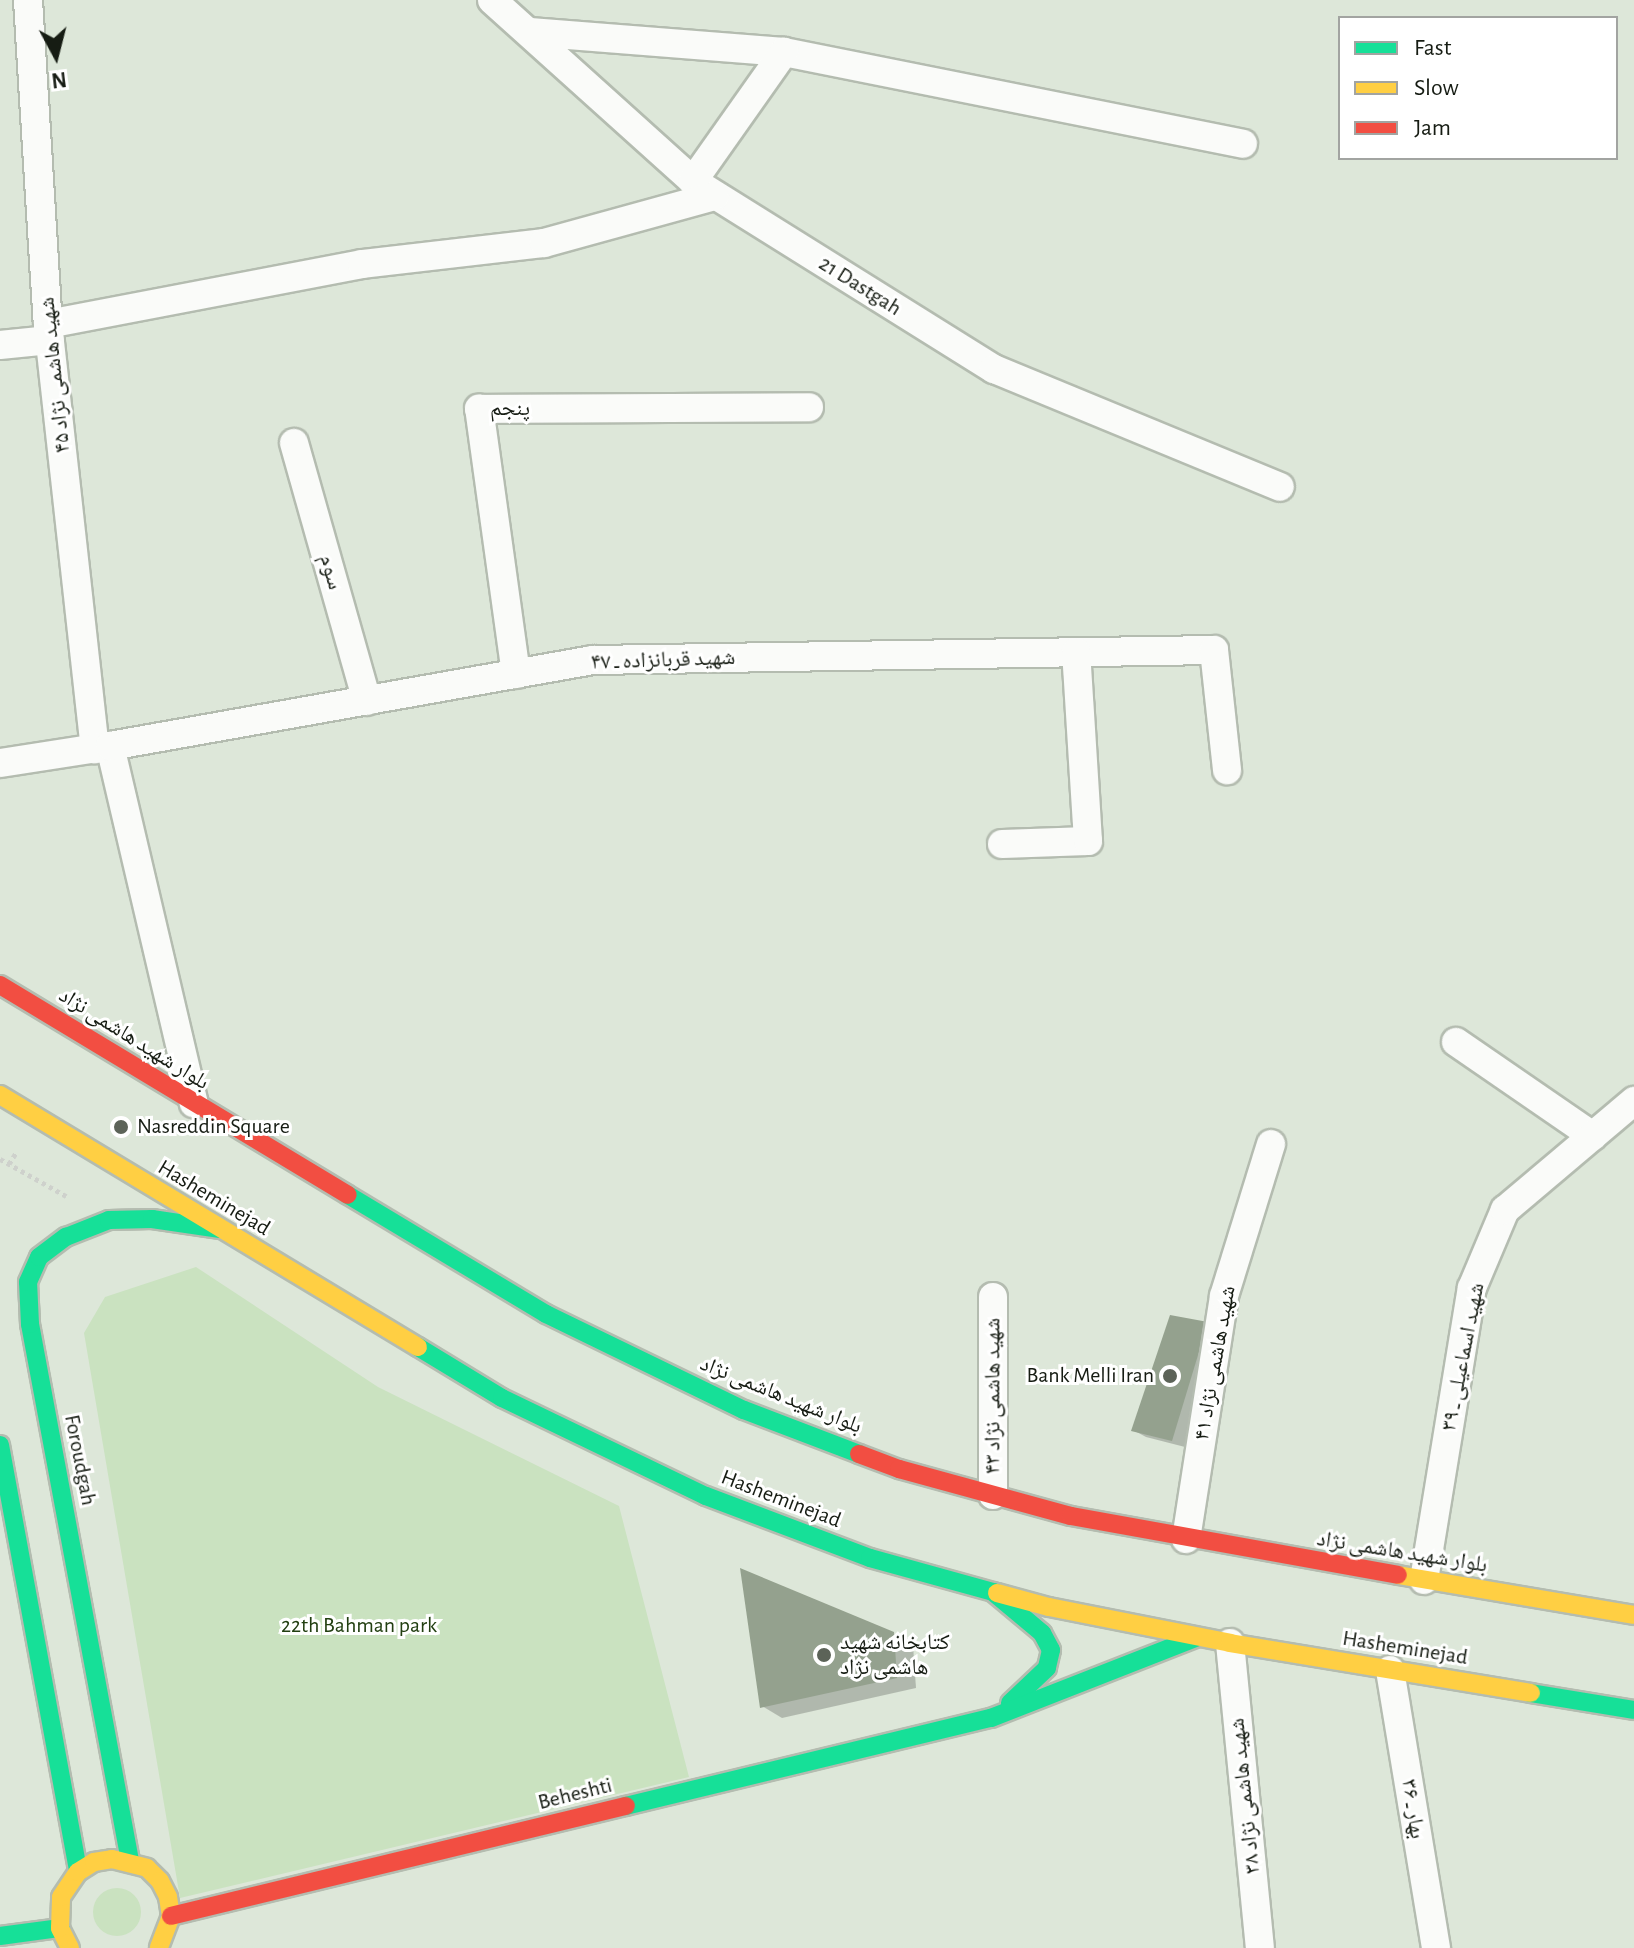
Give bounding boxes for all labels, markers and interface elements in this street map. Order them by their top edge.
north arrow [16,16,96,96]
legend [1338,16,1618,160]
text: Fast [1414,36,1451,60]
text: N [50,68,68,92]
text: Slow [1414,76,1459,100]
text: Jam [1414,116,1451,140]
street label: 21 Dastgah [814,250,906,322]
street label: شهید هاشمی نژاد ۴۵ [34,296,76,454]
street label: پنجم [490,396,530,422]
street label: سوم [313,551,349,593]
street label: شهید قربانزاده ـ ۴۷ [590,644,736,676]
street label: بلوار شهید هاشمی نژاد [54,982,214,1096]
place label: Nasreddin Square [137,1114,290,1140]
marker: Nasreddin Square [112,1118,130,1136]
street label: Hasheminejad [153,1154,275,1242]
street label: شهید اسماعیلی ـ ۳۹ [1436,1281,1490,1433]
street label: شهید هاشمی نژاد ۴۱ [1188,1284,1242,1442]
street label: شهید هاشمی نژاد ۴۳ [980,1318,1006,1474]
street label: بلوار شهید هاشمی نژاد [696,1350,866,1440]
place label: Bank Melli Iran [1026,1363,1154,1389]
marker: Bank Melli Iran [1161,1367,1179,1385]
street label: Foroudgah [58,1412,102,1508]
street label: Hasheminejad [717,1464,845,1534]
street label: بلوار شهید هاشمی نژاد [1315,1525,1489,1579]
park label: 22th Bahman park [281,1613,437,1639]
street label: Hasheminejad [1341,1625,1469,1671]
place label: کتابخانه شهید هاشمی نژاد [840,1629,950,1680]
marker: کتابخانه شهید هاشمی نژاد [815,1646,833,1664]
street label: شهید هاشمی نژاد ۳۸ [1224,1717,1266,1875]
street label: Beheshti [535,1772,615,1816]
street label: بهار ـ ۳۶ [1395,1777,1431,1841]

